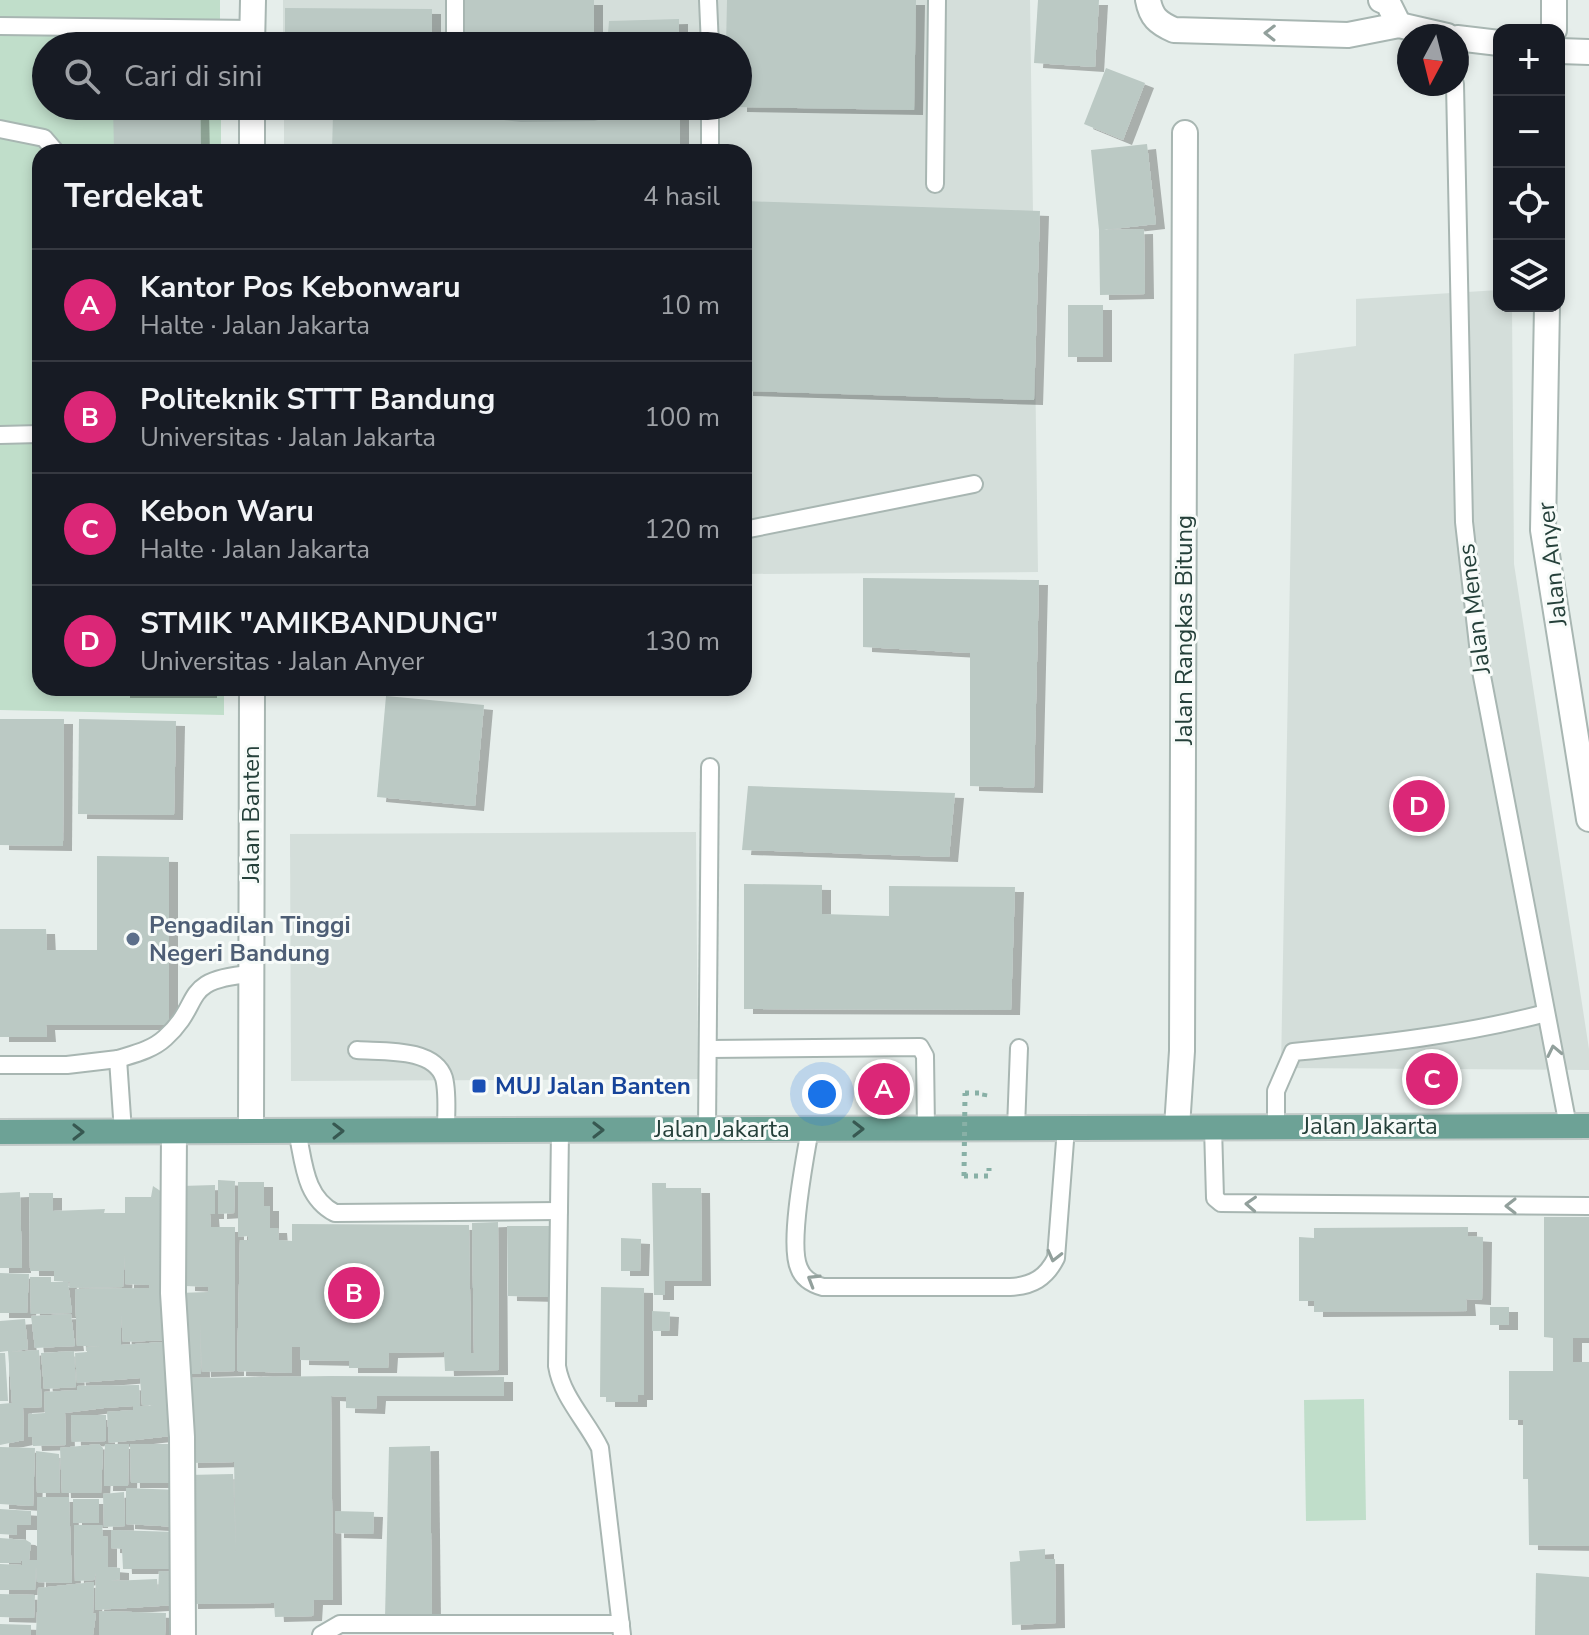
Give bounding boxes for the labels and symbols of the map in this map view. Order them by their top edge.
one-way arrow [1263,24,1276,41]
north arrow [1397,24,1469,96]
street label: Jalan Anyer [1530,500,1575,629]
street label: Jalan Rangkas Bitung [1168,515,1200,746]
street label: Jalan Menes [1450,542,1498,677]
street label: Jalan Banten [235,745,267,884]
pin: D [1393,776,1445,836]
place label: Pengadilan Tinggi Negeri Bandung [149,909,351,969]
marker: Pengadilan Tinggi Negeri Bandung [124,930,142,948]
one-way arrow [1546,1045,1563,1059]
pin: C [1406,1049,1458,1109]
pin: A [858,1059,910,1119]
place label: MUJ Jalan Banten [495,1070,691,1102]
your location [802,1074,842,1114]
marker: MUJ Jalan Banten [470,1077,488,1095]
street label: Jalan Jakarta [1301,1110,1438,1142]
street label: Jalan Jakarta [653,1113,790,1145]
one-way arrow [852,1120,865,1138]
one-way arrow [592,1121,605,1139]
one-way arrow [332,1122,345,1139]
one-way arrow [72,1123,85,1141]
one-way arrow [1244,1196,1257,1213]
one-way arrow [1504,1197,1517,1215]
one-way arrow [1046,1248,1063,1262]
pin: B [328,1263,380,1323]
one-way arrow [807,1275,821,1290]

